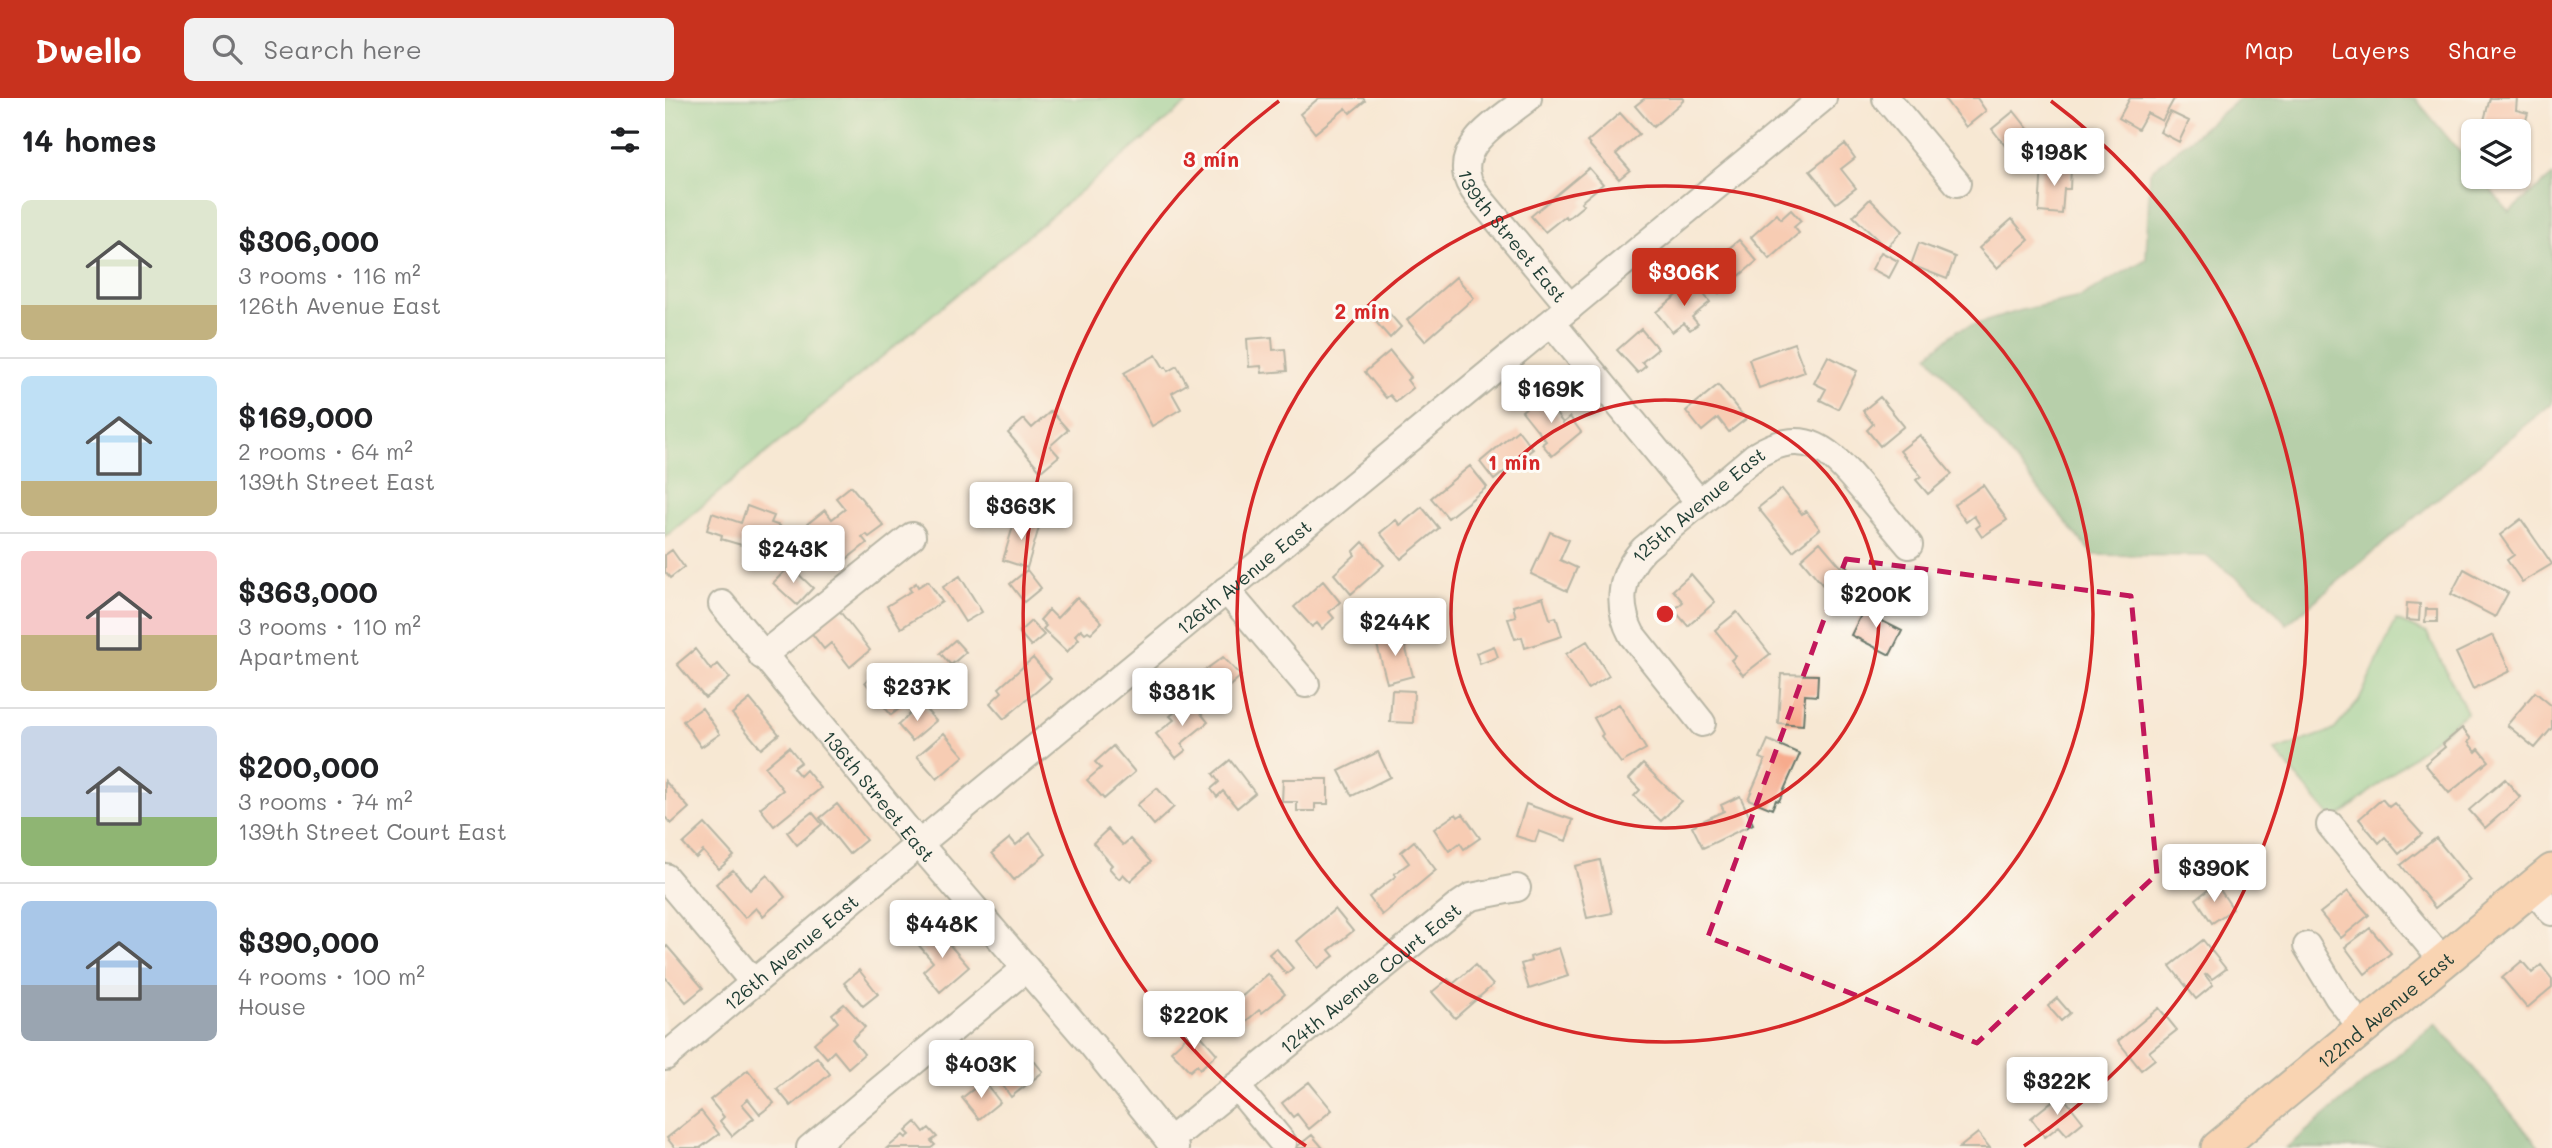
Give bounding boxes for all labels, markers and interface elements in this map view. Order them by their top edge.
search box [184,18,674,81]
text: Dwello [35,28,142,71]
icon: search [208,30,246,68]
text: Search here [264,32,422,66]
text: Map [2245,34,2293,65]
text: Layers [2331,34,2410,65]
text: Share [2448,34,2517,65]
map controls [2461,119,2531,189]
button: layers [2461,119,2531,189]
text: 14 homes [21,120,157,160]
icon: filters [606,121,644,159]
pin: $198K [2005,129,2103,188]
text: $198K [2020,136,2088,166]
text: 3 min [1183,145,1239,172]
street label: 139th Street East [1454,168,1573,307]
text: $306,000 [238,220,379,260]
icon: home [77,228,161,312]
pin: $306K [1635,248,1733,308]
text: $306K [1648,256,1720,286]
text: 3 rooms · 116 m² [238,260,421,290]
text: 126th Avenue East [238,290,441,320]
text: 2 min [1334,297,1390,324]
pin: $169K [1502,366,1600,425]
text: $169K [1517,373,1585,403]
text: $169,000 [238,396,373,436]
icon: home [77,404,161,488]
text: 2 rooms · 64 m² [238,436,413,466]
street label: 125th Avenue East [1625,440,1769,567]
text: 1 min [1488,448,1540,475]
text: 139th Street East [238,466,435,496]
pin: $363K [972,482,1070,542]
text: $363K [986,490,1056,520]
street label: 126th Avenue East [1171,513,1316,639]
pin: $243K [744,526,842,585]
text: $243K [758,533,828,563]
pin: $200K [1827,570,1925,630]
text: $363,000 [238,571,378,611]
text: $200K [1840,578,1912,608]
icon: home [77,579,161,663]
pin: $244K [1346,598,1444,658]
centre of rings [1653,602,1677,626]
text: $244K [1359,606,1431,636]
text: 3 rooms · 110 m² [238,611,421,641]
text: Apartment [238,641,360,671]
pin: $237K [868,664,966,723]
pin: $381K [1133,668,1231,728]
text: $237K [883,671,951,701]
text: $381K [1148,676,1216,706]
street label: 136th Street East [818,725,941,867]
text: $200,000 [238,746,379,786]
icon: home [77,754,161,838]
text: 3 rooms · 74 m² [238,786,413,816]
text: 139th Street Court East [238,816,507,846]
pin: $390K [2165,844,2263,904]
text: $390K [2178,852,2250,882]
street label: 126th Avenue East [718,888,863,1015]
street label: 124th Avenue Court East [1274,896,1466,1059]
pin: $448K [893,900,991,960]
text: $448K [906,908,978,938]
text: $390,000 [238,921,379,961]
icon: home [77,929,161,1013]
street label: 122nd Avenue East [2311,945,2459,1074]
text: 4 rooms · 100 m² [238,961,425,991]
text: House [238,991,306,1021]
pin: $220K [1145,992,1243,1051]
text: $220K [1159,999,1229,1029]
pin: $403K [932,1040,1030,1100]
text: $403K [945,1048,1017,1078]
pin: $322K [2008,1058,2106,1117]
text: $322K [2023,1065,2091,1095]

